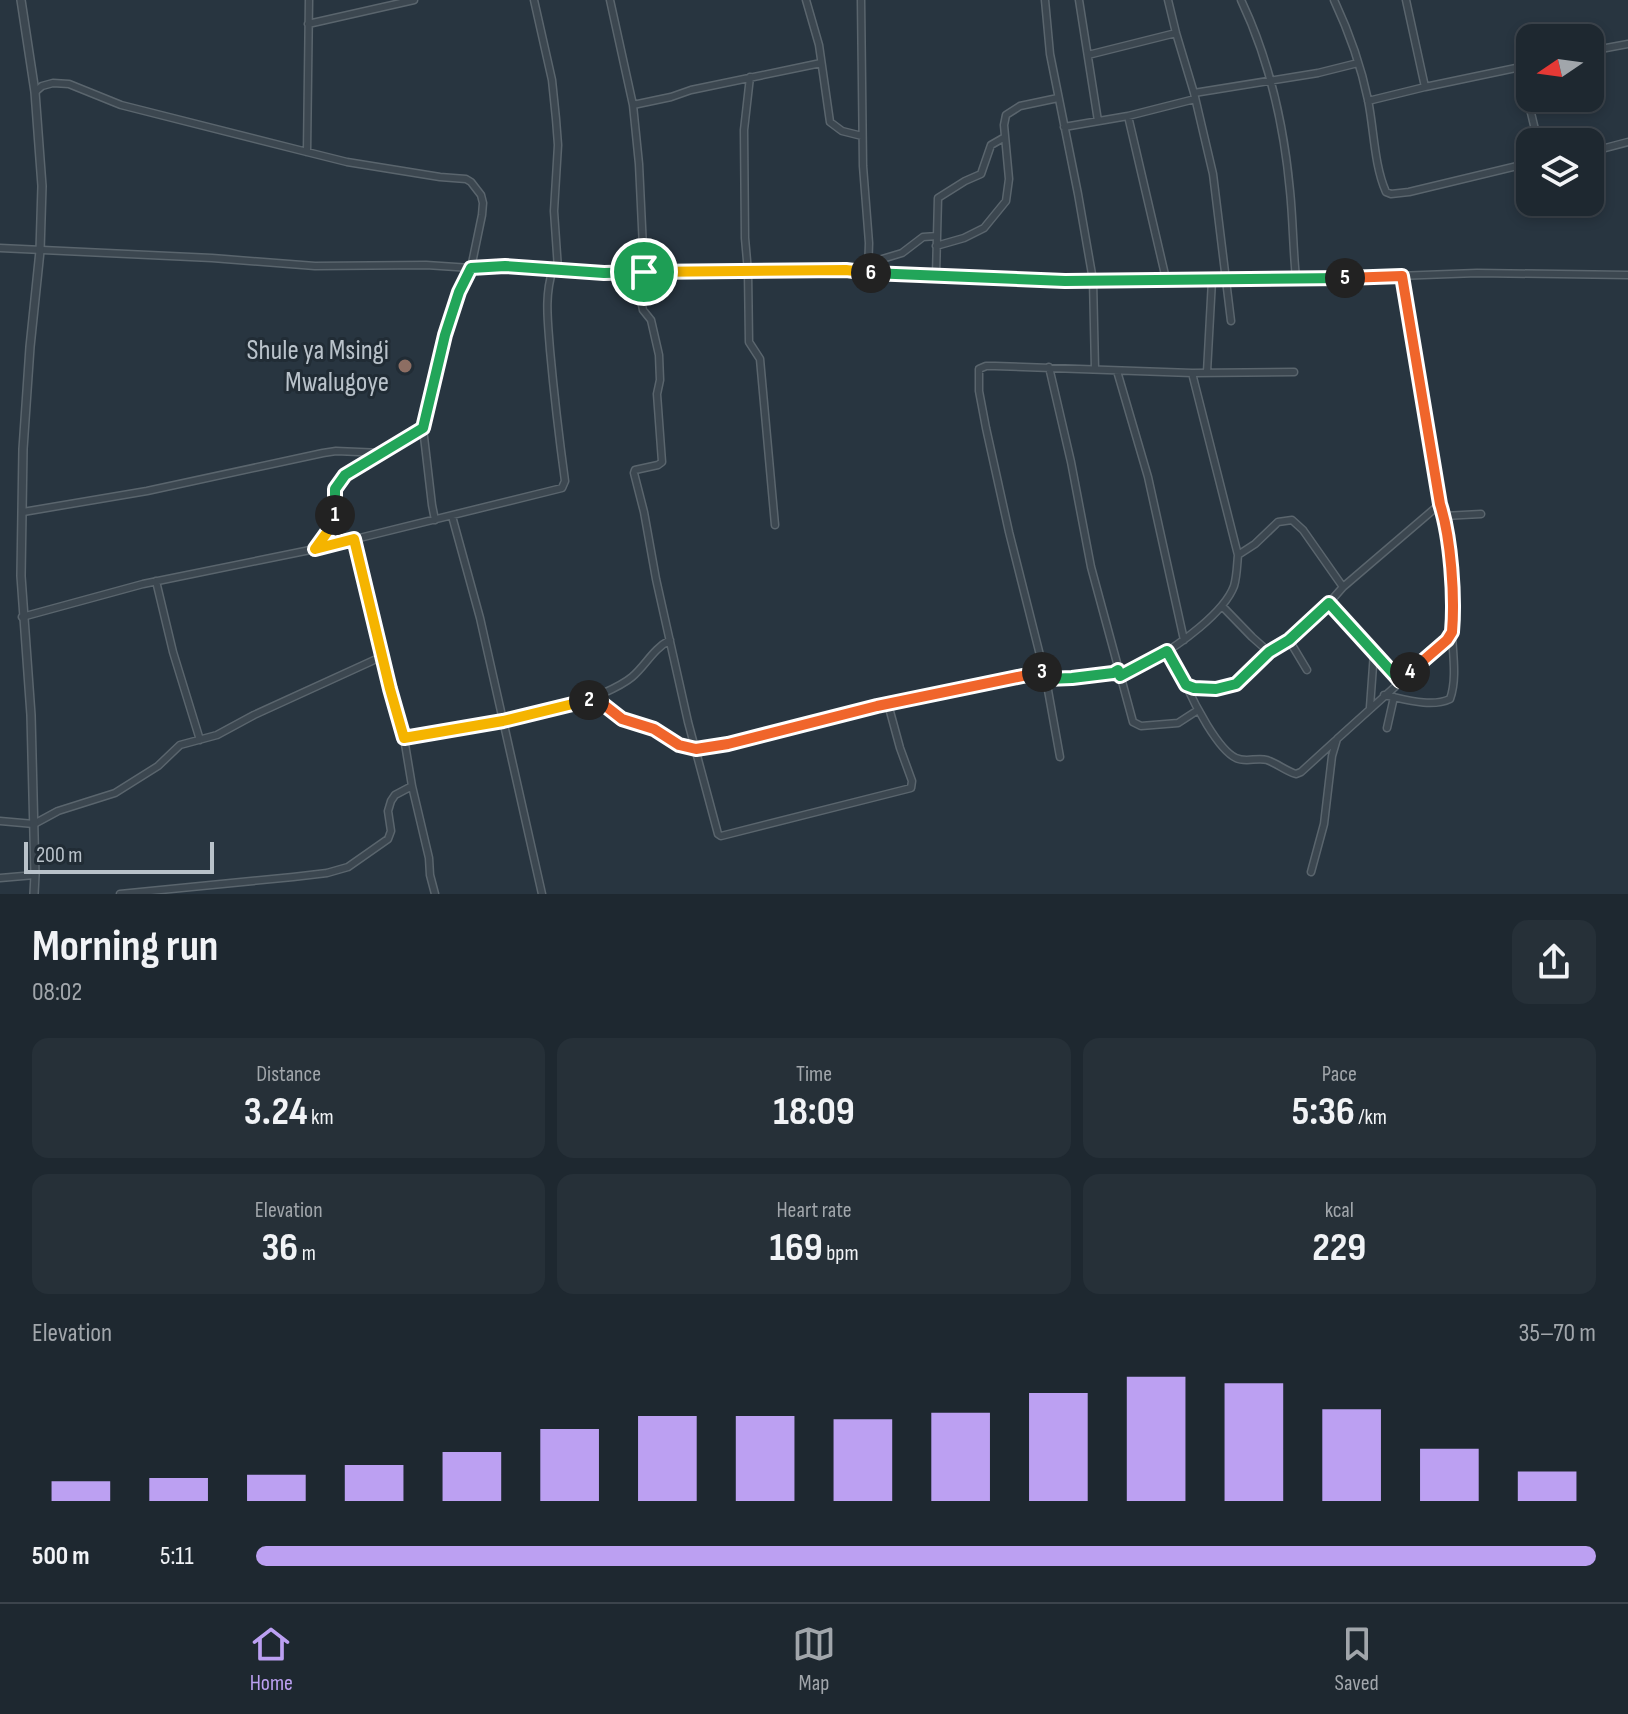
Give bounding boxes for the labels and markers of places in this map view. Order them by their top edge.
pin [610,238,678,306]
pin: 6 [851,253,891,293]
pin: 5 [1325,258,1365,298]
place label: Shule ya Msingi Mwalugoye [247,334,389,399]
marker: Shule ya Msingi Mwalugoye [396,357,414,375]
pin: 1 [315,495,355,535]
pin: 3 [1022,652,1062,692]
pin: 4 [1390,652,1430,692]
pin: 2 [569,680,609,720]

